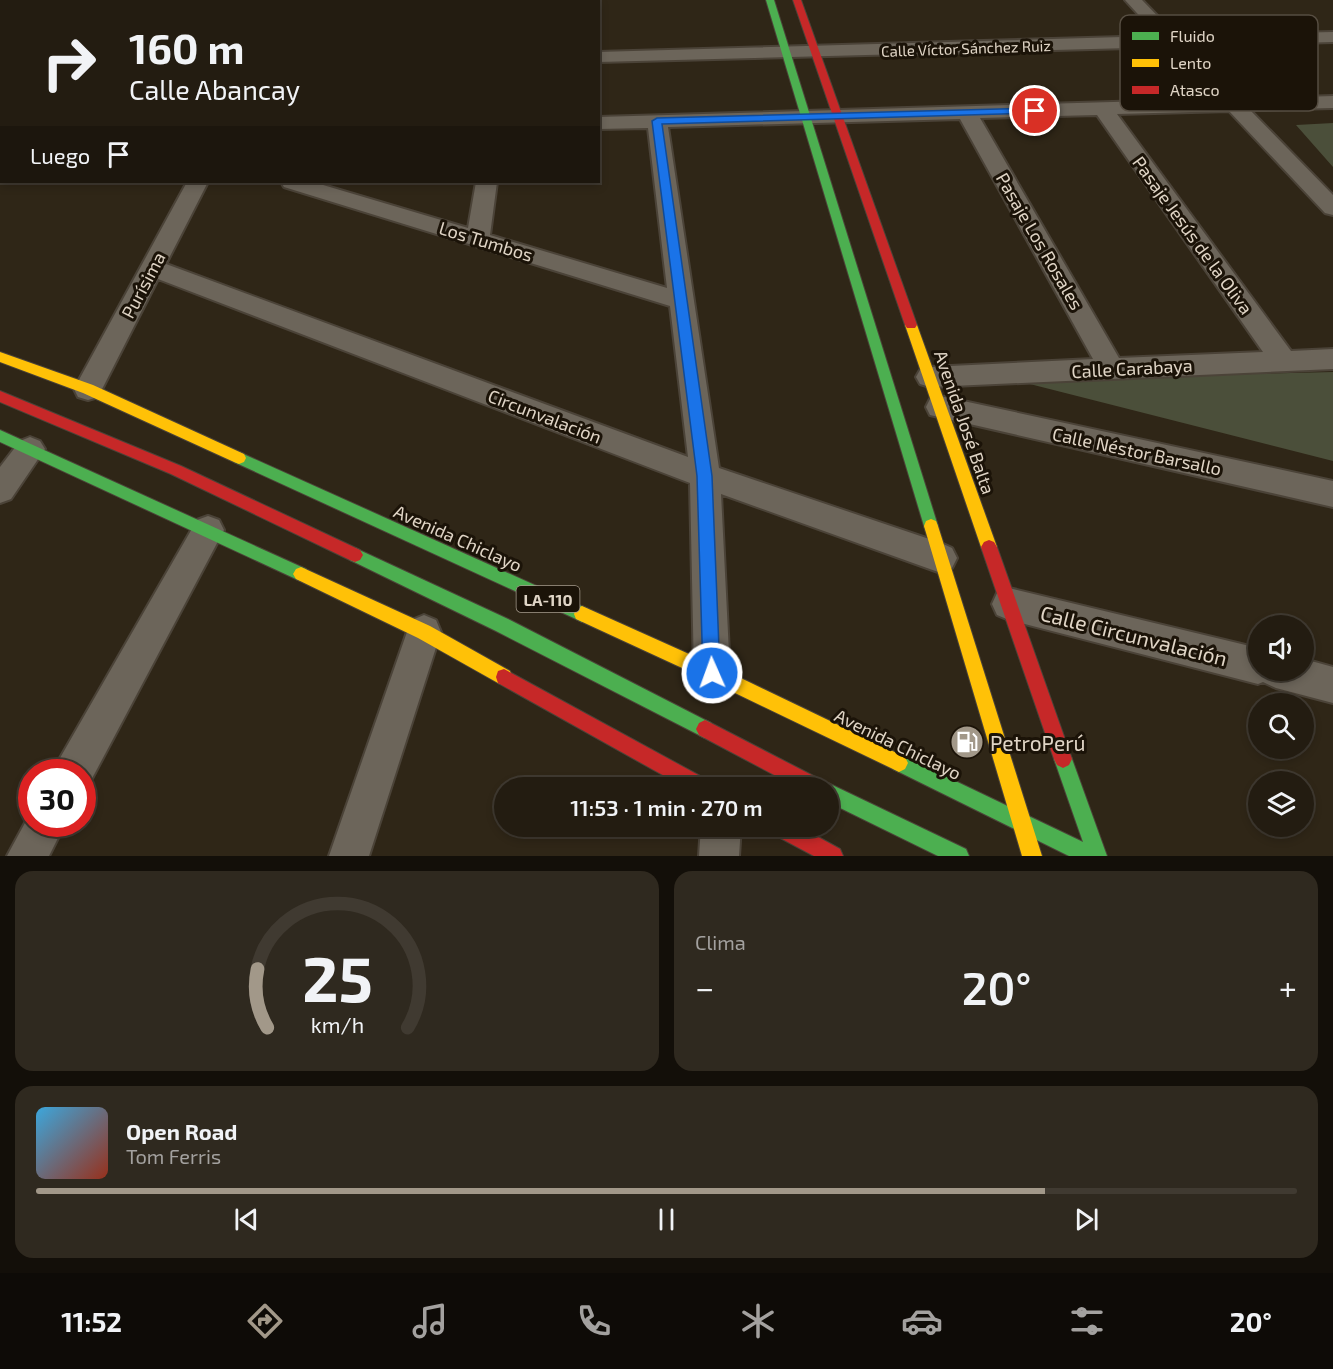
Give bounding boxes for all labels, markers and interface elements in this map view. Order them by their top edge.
legend [1120,15,1318,111]
text: 160 m [129,22,245,72]
icon: right [30,24,108,102]
text: Fluido [1170,26,1215,45]
street label: Calle Víctor Sánchez Ruiz [881,36,1051,60]
text: Lento [1170,53,1211,72]
text: Calle Abancay [129,73,300,105]
text: Atasco [1170,80,1220,99]
pin [1009,85,1060,136]
icon: arrive [1018,94,1051,127]
icon: arrive [102,138,135,171]
text: Luego [30,142,90,168]
street label: Pasaje Jesús de la Oliva [1128,152,1258,318]
street label: Pasaje Los Rosales [992,169,1088,313]
street label: Los Tumbos [437,216,535,266]
street label: Purísima [116,248,170,322]
street label: Avenida José Balta [930,347,1000,497]
street label: Calle Carabaya [1071,354,1193,382]
street label: Circunvalación [485,384,605,448]
street label: Calle Néstor Barsallo [1051,422,1223,480]
street label: Avenida Chiclayo [391,500,525,576]
road number: LA-110 [516,586,580,612]
street label: Calle Circunvalación [1038,600,1230,670]
map controls [1248,615,1314,837]
button: sound [1248,615,1314,681]
position arrow [680,641,744,705]
button: search [1248,693,1314,759]
street label: Avenida Chiclayo [831,704,965,784]
fuel station icon: PetroPerú [949,724,985,760]
place label: PetroPerú [990,730,1086,755]
speed limit sign: 30 [18,759,96,837]
button: layers [1248,771,1314,837]
text: 11:53 · 1 min · 270 m [570,794,763,820]
text: Clima [695,930,746,954]
text: 25 [302,940,372,1015]
text: 20° [962,960,1031,1014]
text: − [695,967,714,1007]
text: + [1279,967,1297,1007]
text: km/h [310,1012,364,1037]
text: Open Road [126,1118,238,1144]
text: Tom Ferris [126,1144,221,1168]
icon: previous [230,1203,263,1236]
icon: pause [650,1203,683,1236]
icon: next [1070,1203,1103,1236]
icon: directions [244,1300,286,1342]
icon: music [409,1300,451,1342]
icon: phone [573,1300,615,1342]
icon: climate [737,1300,779,1342]
icon: car [901,1300,943,1342]
icon: filters [1066,1300,1108,1342]
text: 11:52 [61,1305,122,1337]
text: 20° [1230,1305,1272,1337]

